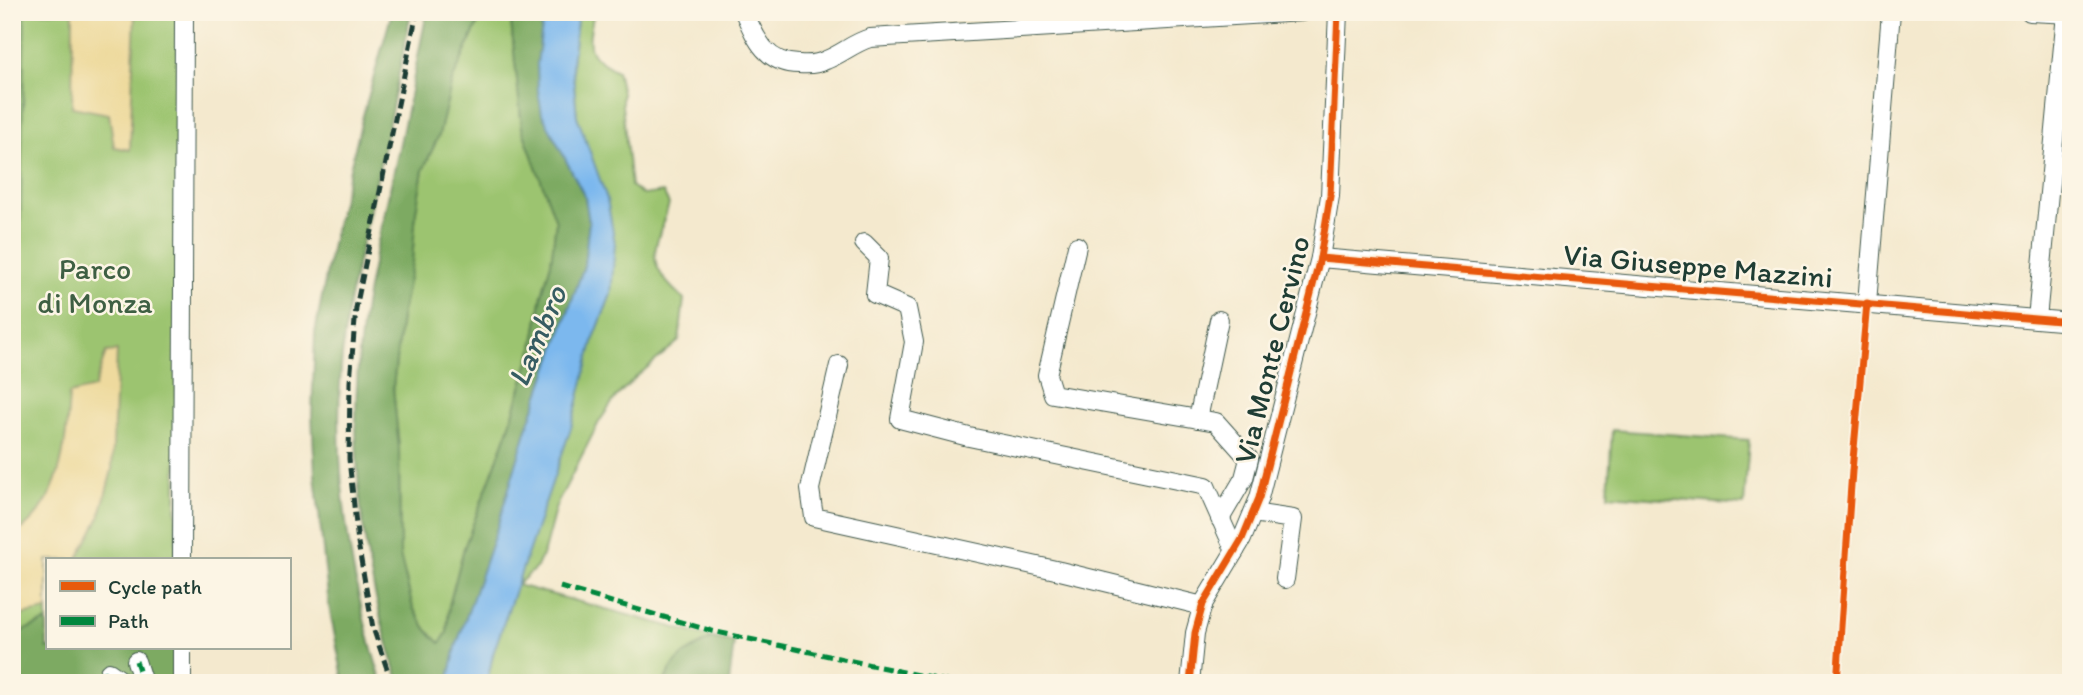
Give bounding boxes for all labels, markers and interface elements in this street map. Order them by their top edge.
street label: Via Monte Cervino [1225,232,1318,468]
street label: Via Giuseppe Mazzini [1562,235,1834,296]
park label: Parco di Monza [37,250,153,321]
water label: Lambro [499,278,576,392]
legend [46,558,290,650]
text: Cycle path [108,574,202,599]
text: Path [108,608,149,633]

